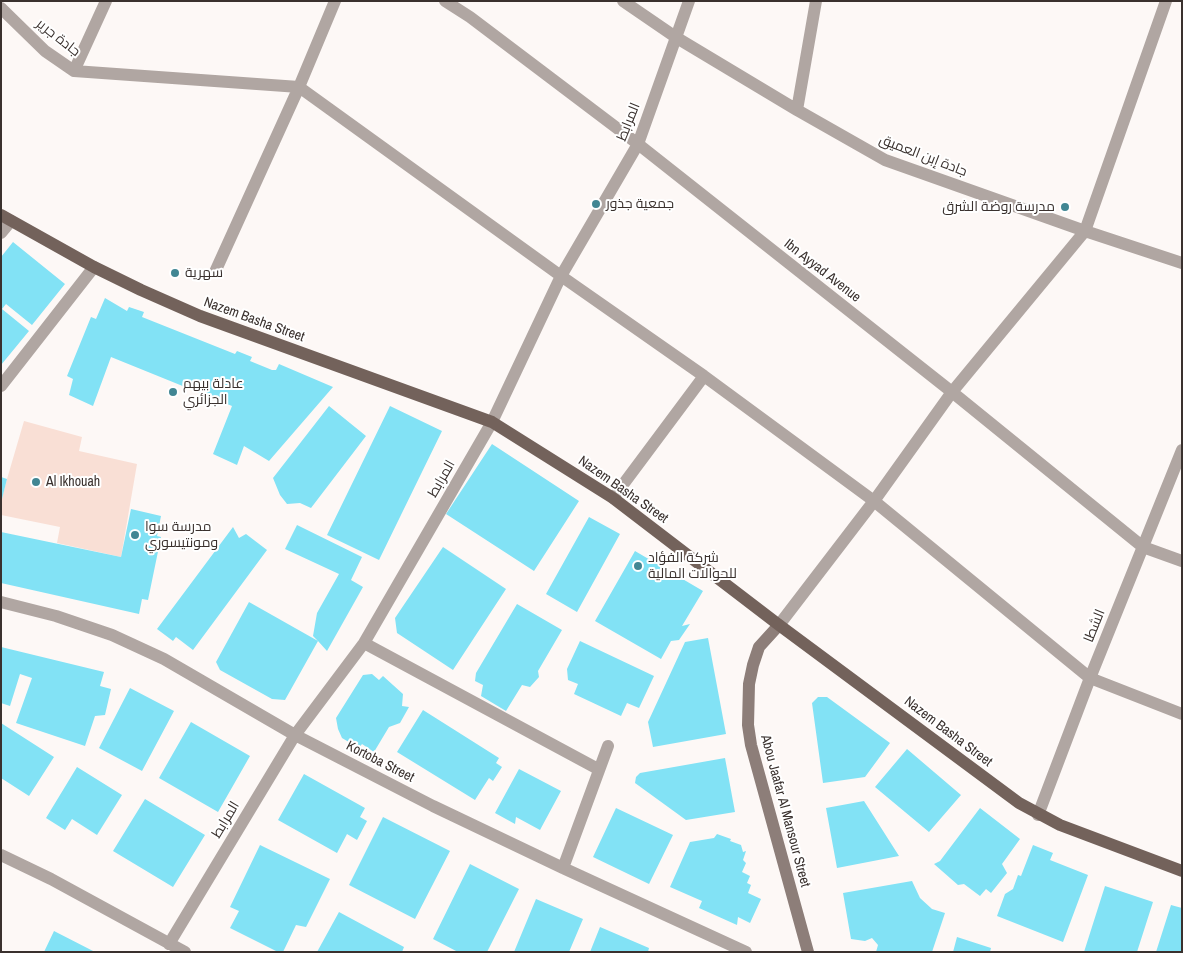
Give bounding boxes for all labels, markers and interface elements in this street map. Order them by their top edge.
street label: جادة جرير [33,16,83,60]
street label: المرابط [614,100,644,144]
street label: جادة إبن العميق [877,131,969,181]
place label: جمعية جذور [606,196,674,212]
marker: جمعية جذور [590,198,602,210]
place label: مدرسة روضة الشرق [942,199,1055,215]
marker: مدرسة روضة الشرق [1059,201,1071,213]
street label: Ibn Ayyad Avenue [780,236,864,306]
place label: سهرية [185,265,223,281]
marker: سهرية [169,267,181,279]
street label: Nazem Basha Street [201,294,307,346]
place label: عادلة بيهم الجزائري [183,376,244,408]
marker: عادلة بيهم الجزائري [167,386,179,398]
street label: Nazem Basha Street [575,453,671,527]
street label: المرابط [425,458,459,500]
place label: Al Ikhouah [46,474,100,490]
marker: Al Ikhouah [30,476,42,488]
place label: مدرسة سوا ومونتيسوري [145,519,218,552]
marker: مدرسة سوا ومونتيسوري [129,529,141,541]
place label: شركة الفؤاد للحوالات المالية [648,550,737,582]
marker: شركة الفؤاد للحوالات المالية [632,560,644,572]
street label: الشطا [1081,607,1109,645]
street label: Nazem Basha Street [901,693,995,771]
street label: Abou Jaafar Al Mansour Street [757,733,813,889]
street label: Kortoba Street [343,738,417,786]
street label: المرابط [209,799,243,841]

